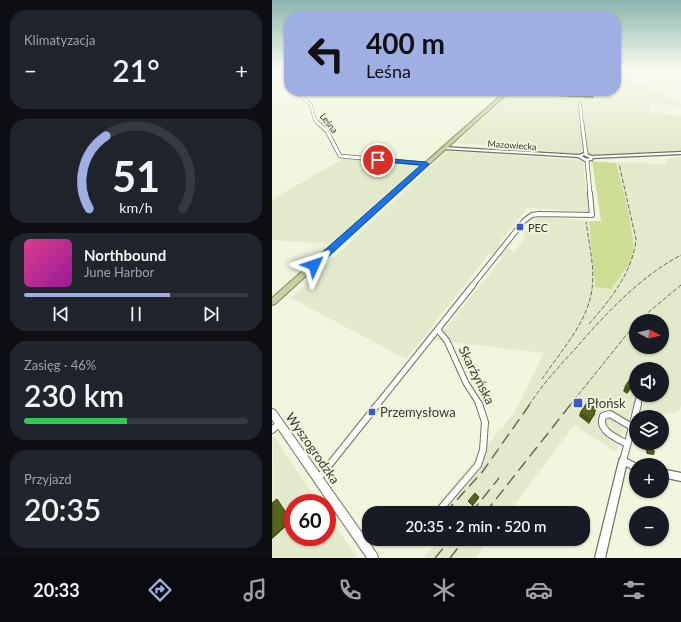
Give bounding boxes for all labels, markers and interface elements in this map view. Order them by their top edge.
text: 400 m [366,26,445,60]
icon: left [300,28,352,80]
text: Klimatyzacja [24,32,95,48]
text: 21° [112,52,160,88]
text: − [24,57,37,84]
text: + [235,57,248,84]
text: Leśna [366,60,411,82]
street label: Leśna [318,111,340,135]
street label: Mazowiecka [487,138,537,152]
pin [361,143,395,177]
icon: arrive [367,149,389,171]
text: 51 [112,150,160,200]
text: km/h [119,198,153,215]
place label: PEC [528,221,549,234]
marker: PEC [515,222,525,232]
position arrow [293,244,335,286]
text: Northbound [84,246,166,264]
text: June Harbor [84,264,154,280]
icon: previous [50,303,72,325]
icon: pause [125,303,147,325]
icon: next [200,303,222,325]
north arrow [629,314,669,354]
map controls [629,314,669,546]
street label: Skarżyńska [456,343,498,407]
text: Zasięg · 46% [24,357,96,373]
button: sound [629,362,669,402]
text: 230 km [24,377,124,413]
place label: Płońsk [587,395,626,411]
marker: Płońsk [572,397,584,409]
place label: Przemysłowa [380,404,456,420]
marker: Przemysłowa [367,407,377,417]
street label: Wyszogrodzka [283,409,343,487]
button: layers [629,410,669,450]
button: + [629,458,669,498]
text: Przyjazd [24,471,72,487]
text: 20:35 [24,491,101,527]
speed limit sign: 60 [284,494,336,546]
button: − [629,506,669,546]
text: 20:35 · 2 min · 520 m [406,517,546,535]
icon: directions [146,576,174,604]
icon: music [241,576,269,604]
icon: phone [336,576,364,604]
icon: climate [430,576,458,604]
icon: car [525,576,553,604]
icon: filters [620,576,648,604]
text: 20:33 [33,579,80,601]

